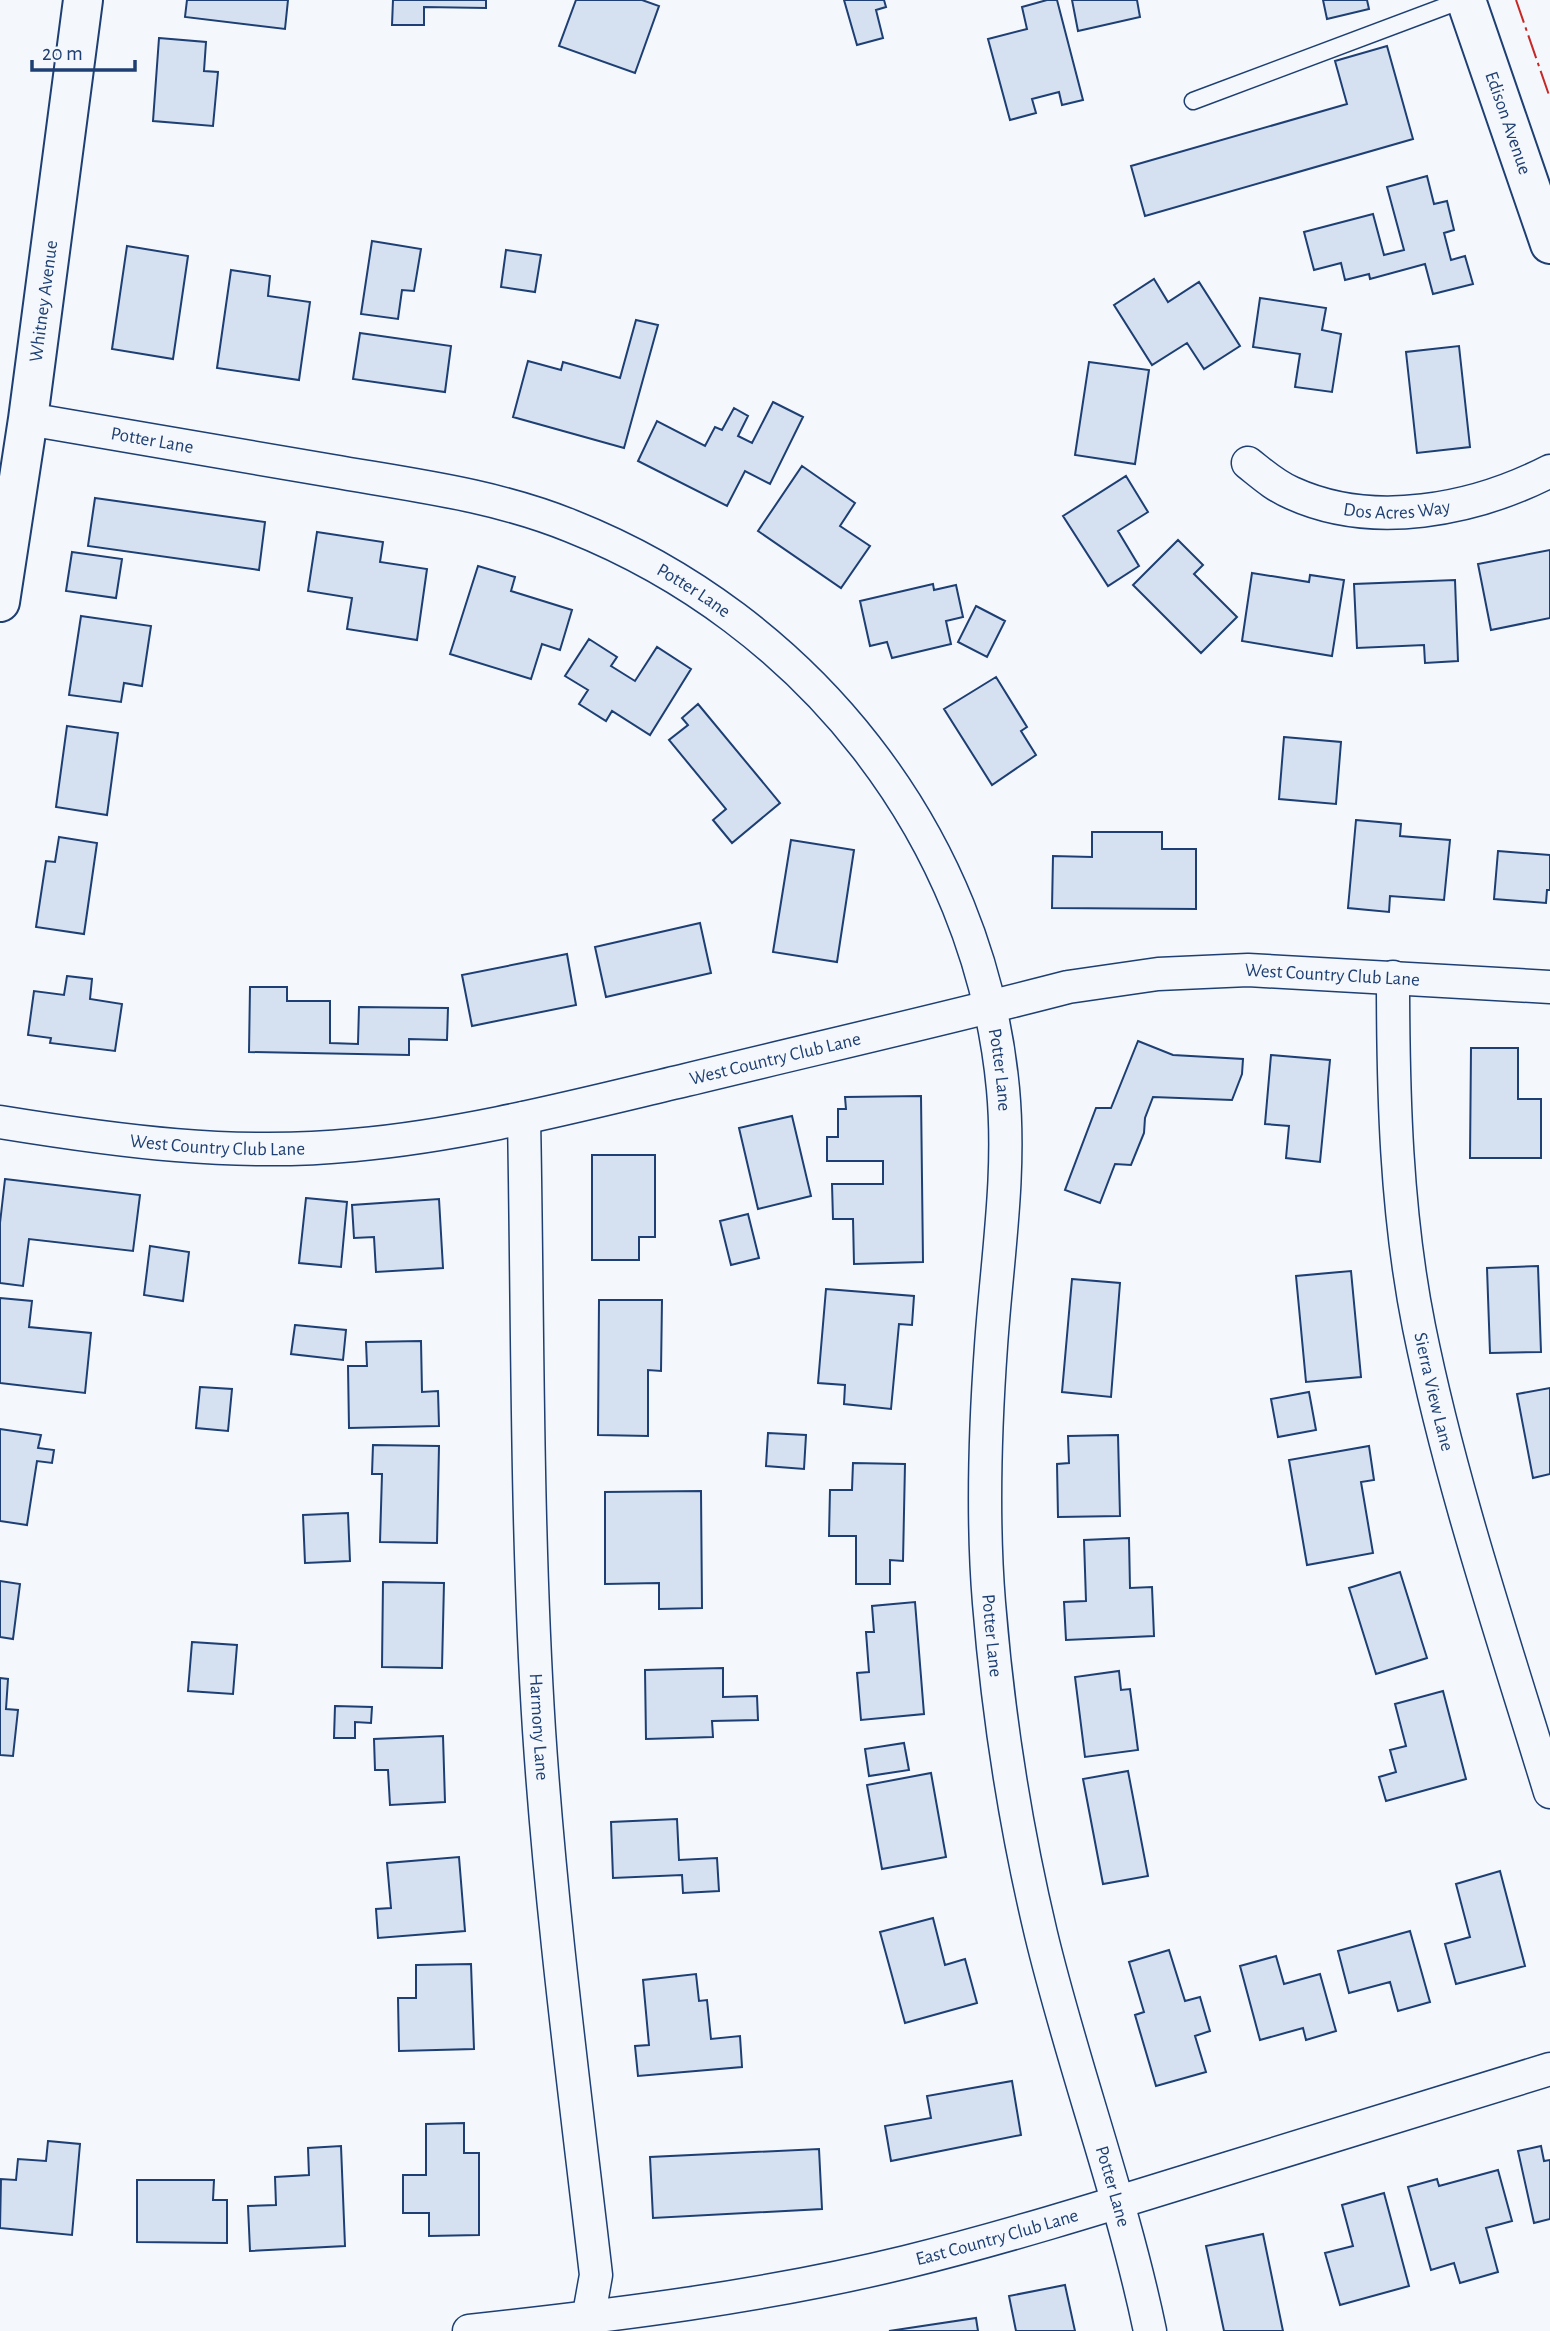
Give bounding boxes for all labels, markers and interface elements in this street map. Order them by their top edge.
scale bar [32,28,135,72]
text: 20 m [42,43,83,64]
street label: Edison Avenue [1482,69,1535,177]
street label: Whitney Avenue [26,239,61,363]
street label: Potter Lane [109,424,195,457]
street label: Dos Acres Way [1342,497,1452,522]
street label: Potter Lane [654,560,734,621]
street label: West Country Club Lane [1244,960,1420,989]
street label: Potter Lane [985,1027,1014,1112]
street label: West Country Club Lane [688,1029,863,1088]
street label: West Country Club Lane [129,1131,305,1159]
street label: Sierra View Lane [1411,1331,1457,1453]
street label: Potter Lane [979,1593,1006,1678]
street label: Harmony Lane [526,1673,552,1781]
street label: Potter Lane [1092,2143,1134,2229]
street label: East Country Club Lane [914,2205,1080,2269]

